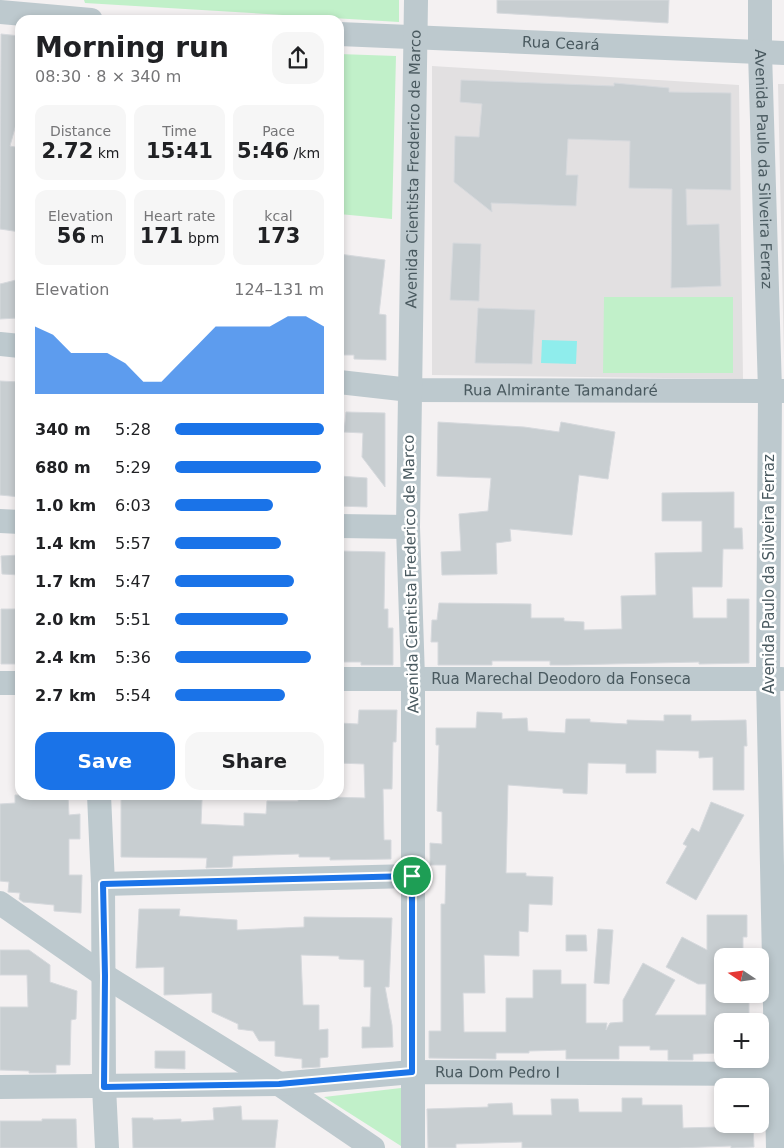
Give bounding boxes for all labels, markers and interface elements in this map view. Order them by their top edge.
street label: Avenida Cientista Frederico de Marco [402,30,425,309]
text: Morning run [35,31,229,64]
button: share [272,32,324,84]
street label: Rua Ceará [522,33,600,54]
street label: Avenida Paulo da Silveira Ferraz [751,49,776,289]
text: 08:30 · 8 × 340 m [35,67,181,86]
text: Distance [50,123,111,139]
text: Time [162,123,197,139]
text: Pace [262,123,295,139]
text: 2.72 [41,139,93,163]
text: 15:41 [146,139,213,163]
text: 5:46 [237,139,289,163]
text: km [93,145,120,161]
text: /km [289,145,320,161]
text: Elevation [48,208,113,224]
text: Heart rate [144,208,215,224]
text: kcal [264,208,293,224]
text: 56 [57,224,86,248]
text: 171 [140,224,183,248]
text: 173 [257,224,300,248]
text: m [86,230,104,246]
text: bpm [183,230,219,246]
text: Elevation [35,280,109,299]
text: 124–131 m [234,280,324,299]
street label: Rua Almirante Tamandaré [463,381,658,400]
text: 340 m [35,420,91,439]
text: 5:28 [115,420,151,439]
street label: Avenida Cientista Frederico de Marco [400,435,422,713]
street label: Avenida Paulo da Silveira Ferraz [760,454,778,694]
text: 680 m [35,458,91,477]
text: 5:29 [115,458,151,477]
text: 1.0 km [35,496,96,515]
text: 6:03 [115,496,151,515]
text: 1.4 km [35,534,96,553]
text: 5:57 [115,534,151,553]
text: 1.7 km [35,572,96,591]
text: 5:47 [115,572,151,591]
text: 2.0 km [35,610,96,629]
text: 5:51 [115,610,151,629]
text: 2.4 km [35,648,96,667]
text: 5:36 [115,648,151,667]
street label: Rua Marechal Deodoro da Fonseca [431,670,691,688]
text: 2.7 km [35,686,96,705]
text: 5:54 [115,686,151,705]
button: Save [35,732,175,790]
button: Share [185,732,324,790]
pin [391,855,433,897]
icon: arrive [398,862,426,890]
north arrow [714,948,769,1002]
map controls [714,948,769,1133]
button: + [714,1013,769,1068]
street label: Rua Dom Pedro I [435,1063,560,1082]
button: − [714,1078,769,1133]

